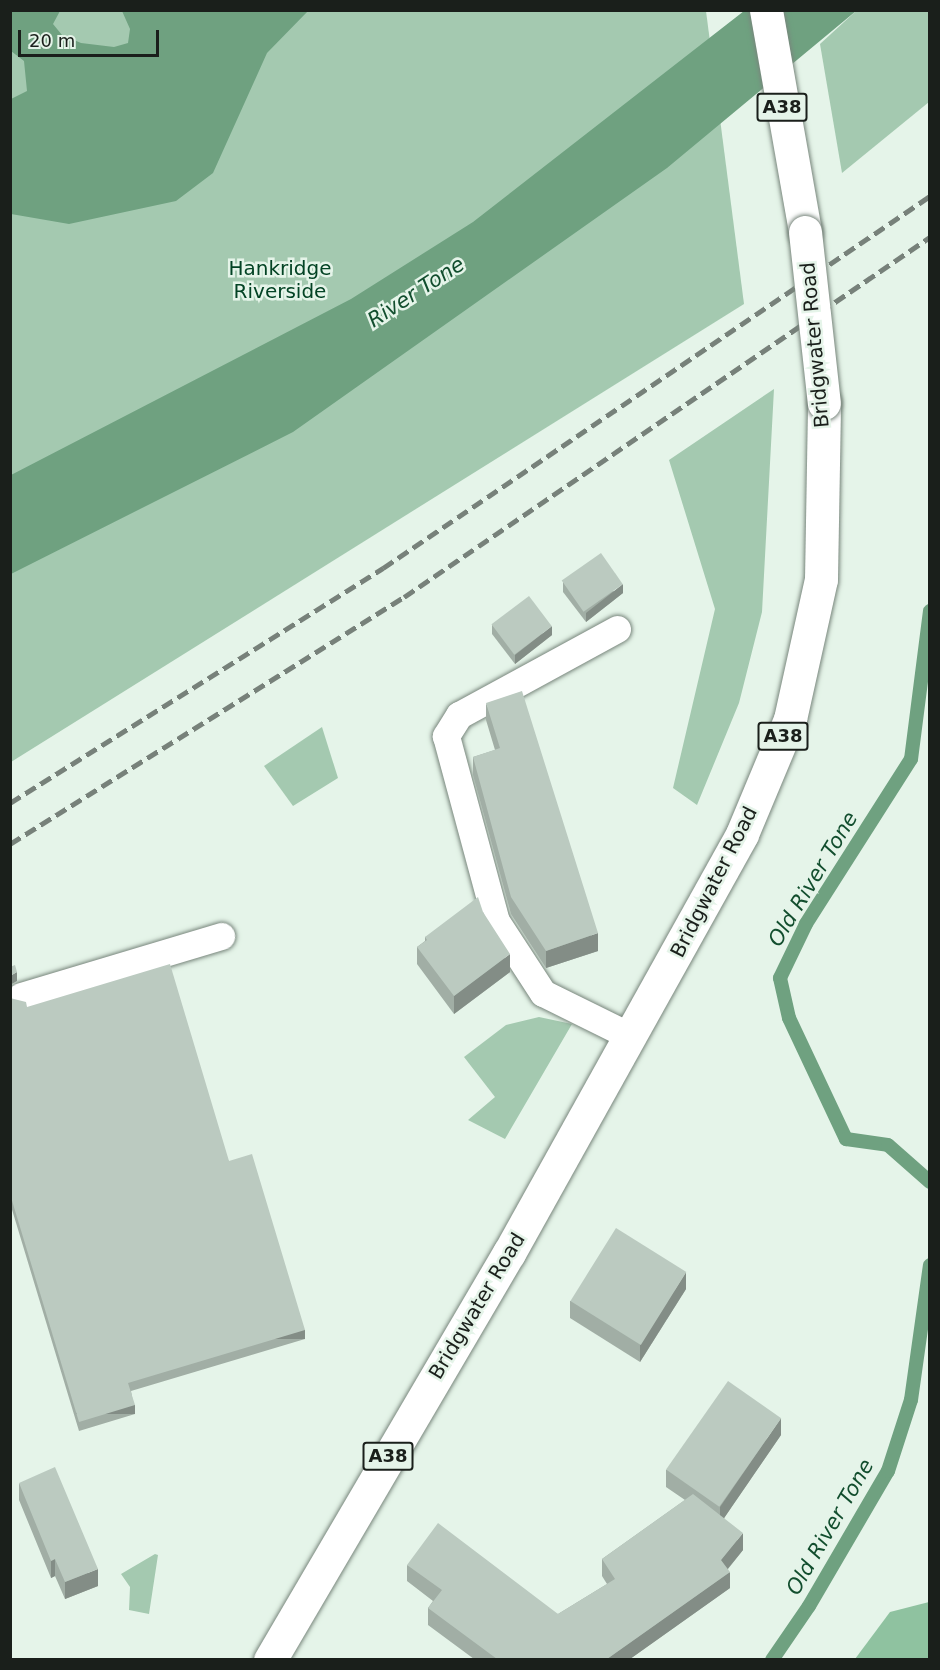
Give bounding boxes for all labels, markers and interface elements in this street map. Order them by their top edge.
scale bar [21,18,162,56]
text: 20 m [29,30,75,51]
road number: A38 [756,92,808,122]
water label: River Tone [363,251,469,333]
park label: Hankridge Riverside [228,256,332,303]
street label: Bridgwater Road [796,261,834,429]
road number: A38 [758,721,808,751]
street label: Bridgwater Road [666,802,762,962]
water label: Old River Tone [763,807,863,951]
street label: Bridgwater Road [424,1228,530,1384]
road number: A38 [362,1441,414,1471]
water label: Old River Tone [781,1455,879,1599]

